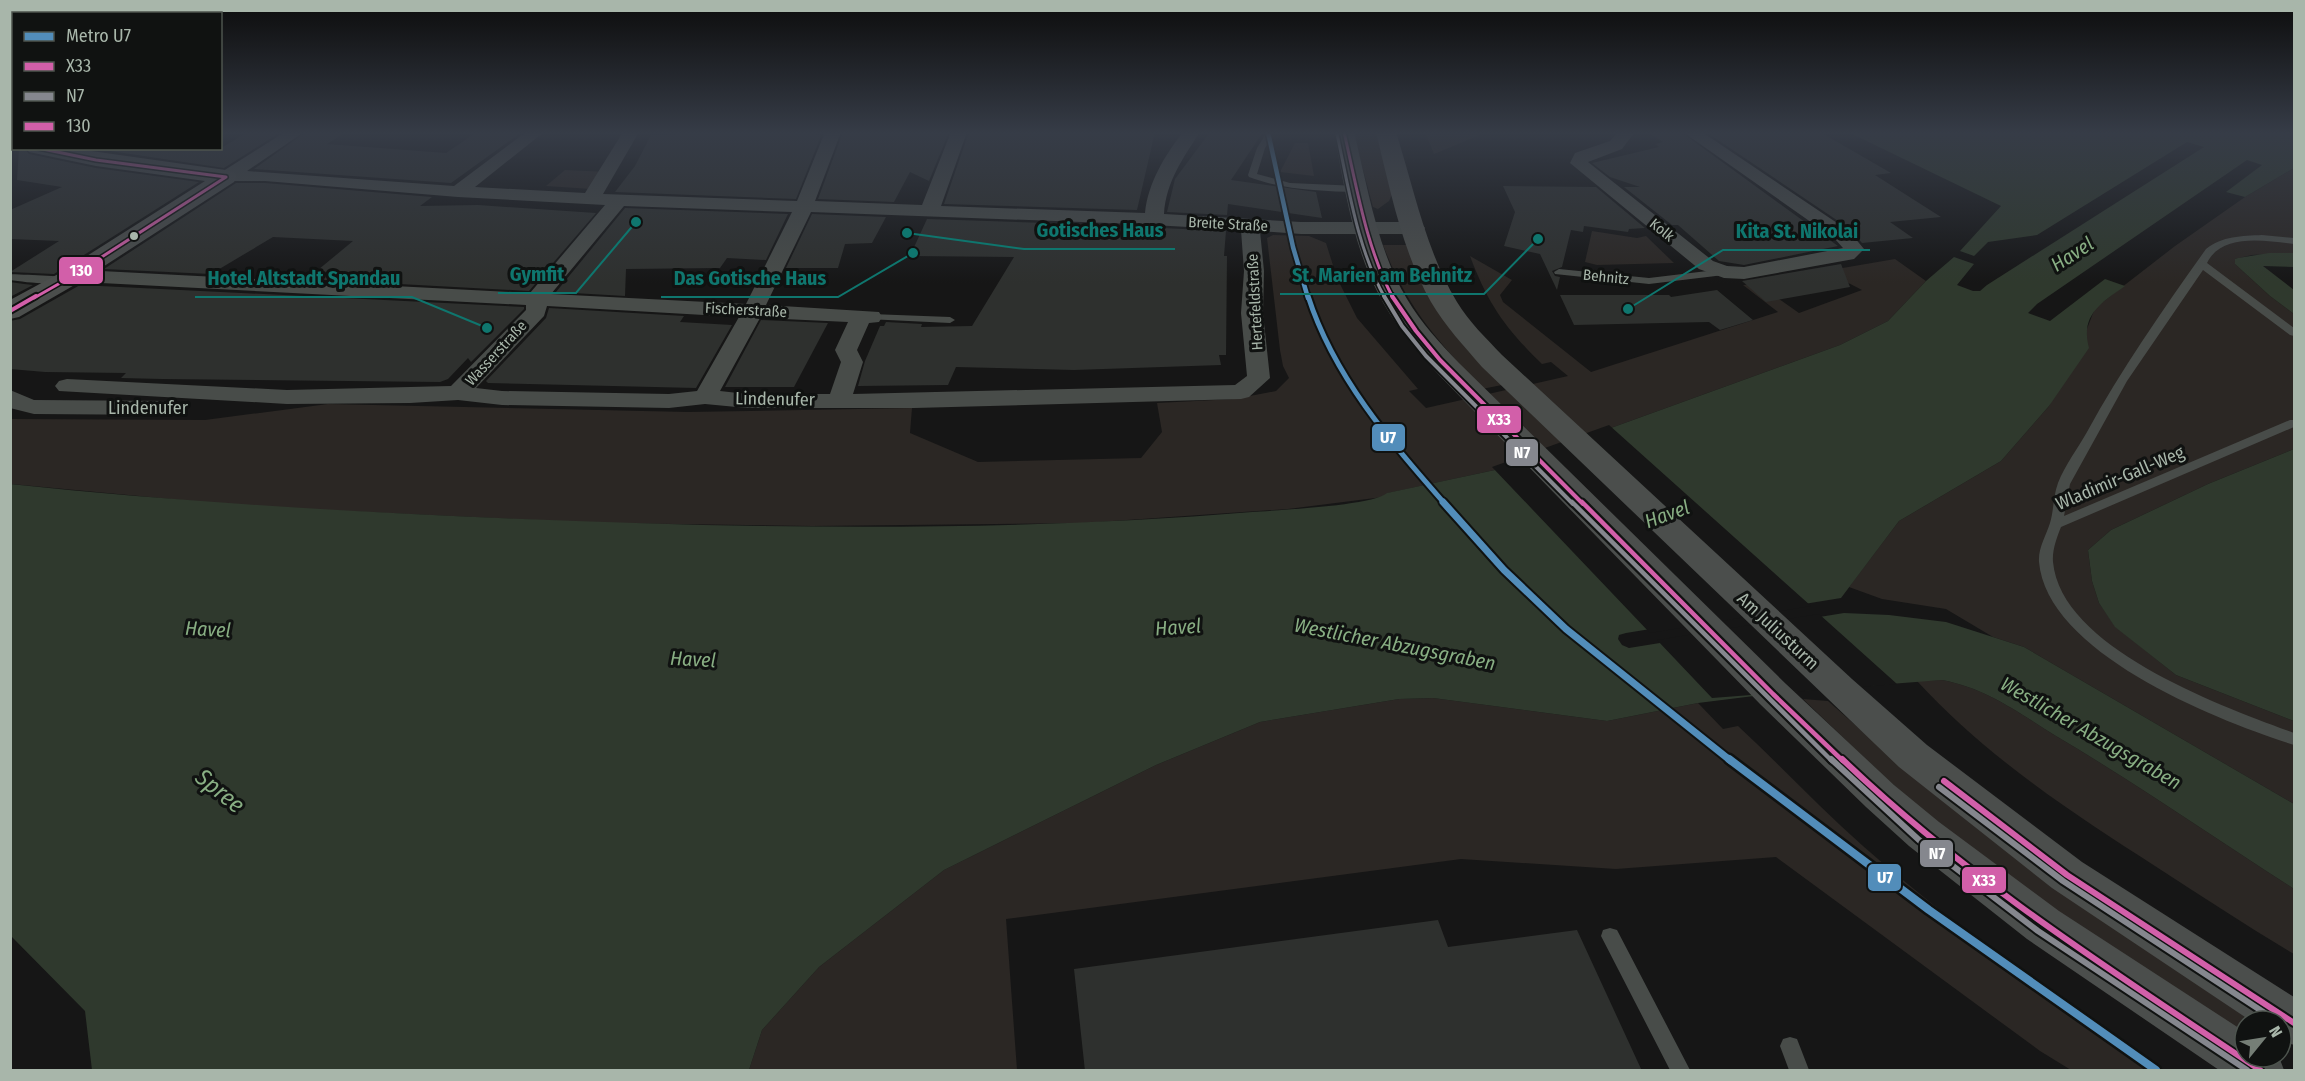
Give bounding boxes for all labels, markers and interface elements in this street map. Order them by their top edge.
legend [12,12,222,150]
text: Metro U7 [66,25,131,47]
text: X33 [66,55,91,77]
text: N7 [66,85,84,107]
text: 130 [66,115,91,137]
callout: Gotisches Haus [1024,211,1175,249]
callout: Kita St. Nikolai [1723,212,1870,250]
street label: Breite Straße [1188,213,1268,235]
street label: Kolk [1646,215,1678,245]
text: Gotisches Haus [1037,218,1164,242]
text: Kita St. Nikolai [1736,219,1858,243]
unlabelled marker [128,230,140,242]
water label: Havel [2046,231,2098,277]
street label: Hertefeldstraße [1243,253,1267,351]
callout: Gymfit [498,255,576,293]
line badge: 130 [58,256,104,285]
callout: St. Marien am Behnitz [1280,256,1484,294]
callout: Hotel Altstadt Spandau [195,259,412,297]
callout: Das Gotische Haus [661,259,838,297]
text: 130 [69,261,93,280]
text: Gymfit [510,262,565,286]
text: St. Marien am Behnitz [1292,263,1473,287]
text: Hotel Altstadt Spandau [208,266,400,290]
text: Das Gotische Haus [674,266,827,290]
street label: Behnitz [1582,266,1630,288]
street label: Fischerstraße [705,299,787,321]
street label: Wasserstraße [461,317,531,389]
street label: Lindenufer [735,387,816,411]
street label: Lindenufer [108,397,189,419]
line badge: X33 [1476,405,1522,434]
text: X33 [1486,410,1511,429]
line badge: U7 [1371,423,1406,452]
text: U7 [1380,428,1396,447]
line badge: N7 [1505,438,1539,467]
street label: Wladimir-Gall-Weg [2052,441,2188,515]
text: N7 [1514,443,1530,462]
water label: Havel [1641,495,1693,533]
street label: Am Juliusturm [1733,588,1823,674]
water label: Havel [1154,613,1202,641]
water label: Westlicher Abzugsgraben [1292,613,1498,675]
water label: Havel [184,616,232,642]
water label: Havel [669,646,717,672]
water label: Westlicher Abzugsgraben [1996,671,2186,795]
water label: Spree [189,762,250,819]
line badge: N7 [1919,839,1954,868]
text: N7 [1929,844,1945,863]
line badge: U7 [1867,863,1902,892]
line badge: X33 [1961,866,2007,894]
text: U7 [1877,868,1893,887]
text: X33 [1971,871,1996,890]
north arrow [2233,1009,2293,1069]
text: N [2265,1023,2286,1041]

